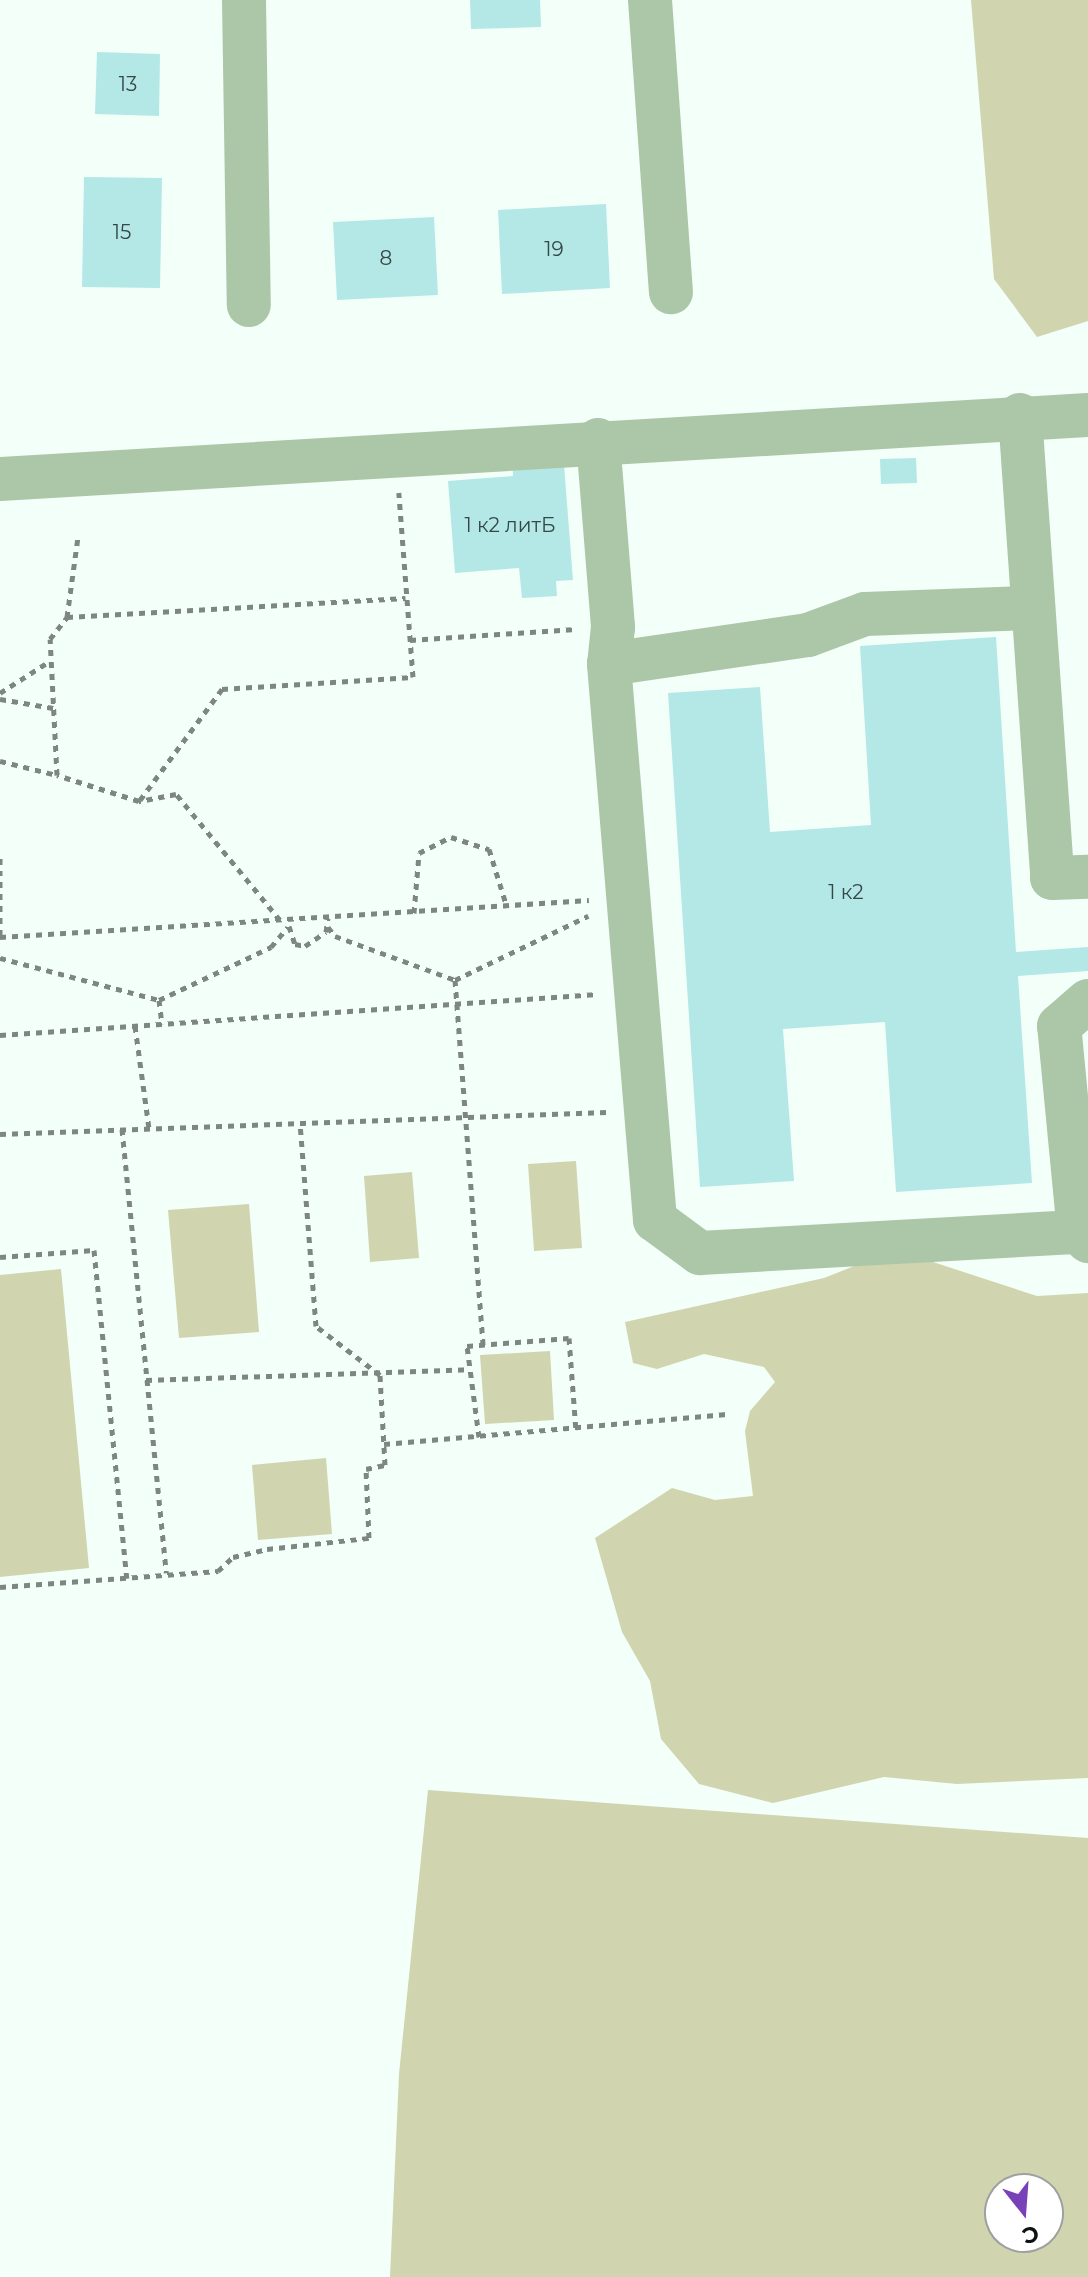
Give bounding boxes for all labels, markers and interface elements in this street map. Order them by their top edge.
house number: 13 [119,72,137,96]
house number: 15 [113,220,131,244]
house number: 19 [544,237,564,261]
house number: 8 [380,246,392,270]
house number: 1 к2 литБ [465,513,555,537]
house number: 1 к2 [828,880,864,904]
north arrow [984,2173,1064,2253]
text: С [1019,2219,1042,2250]

